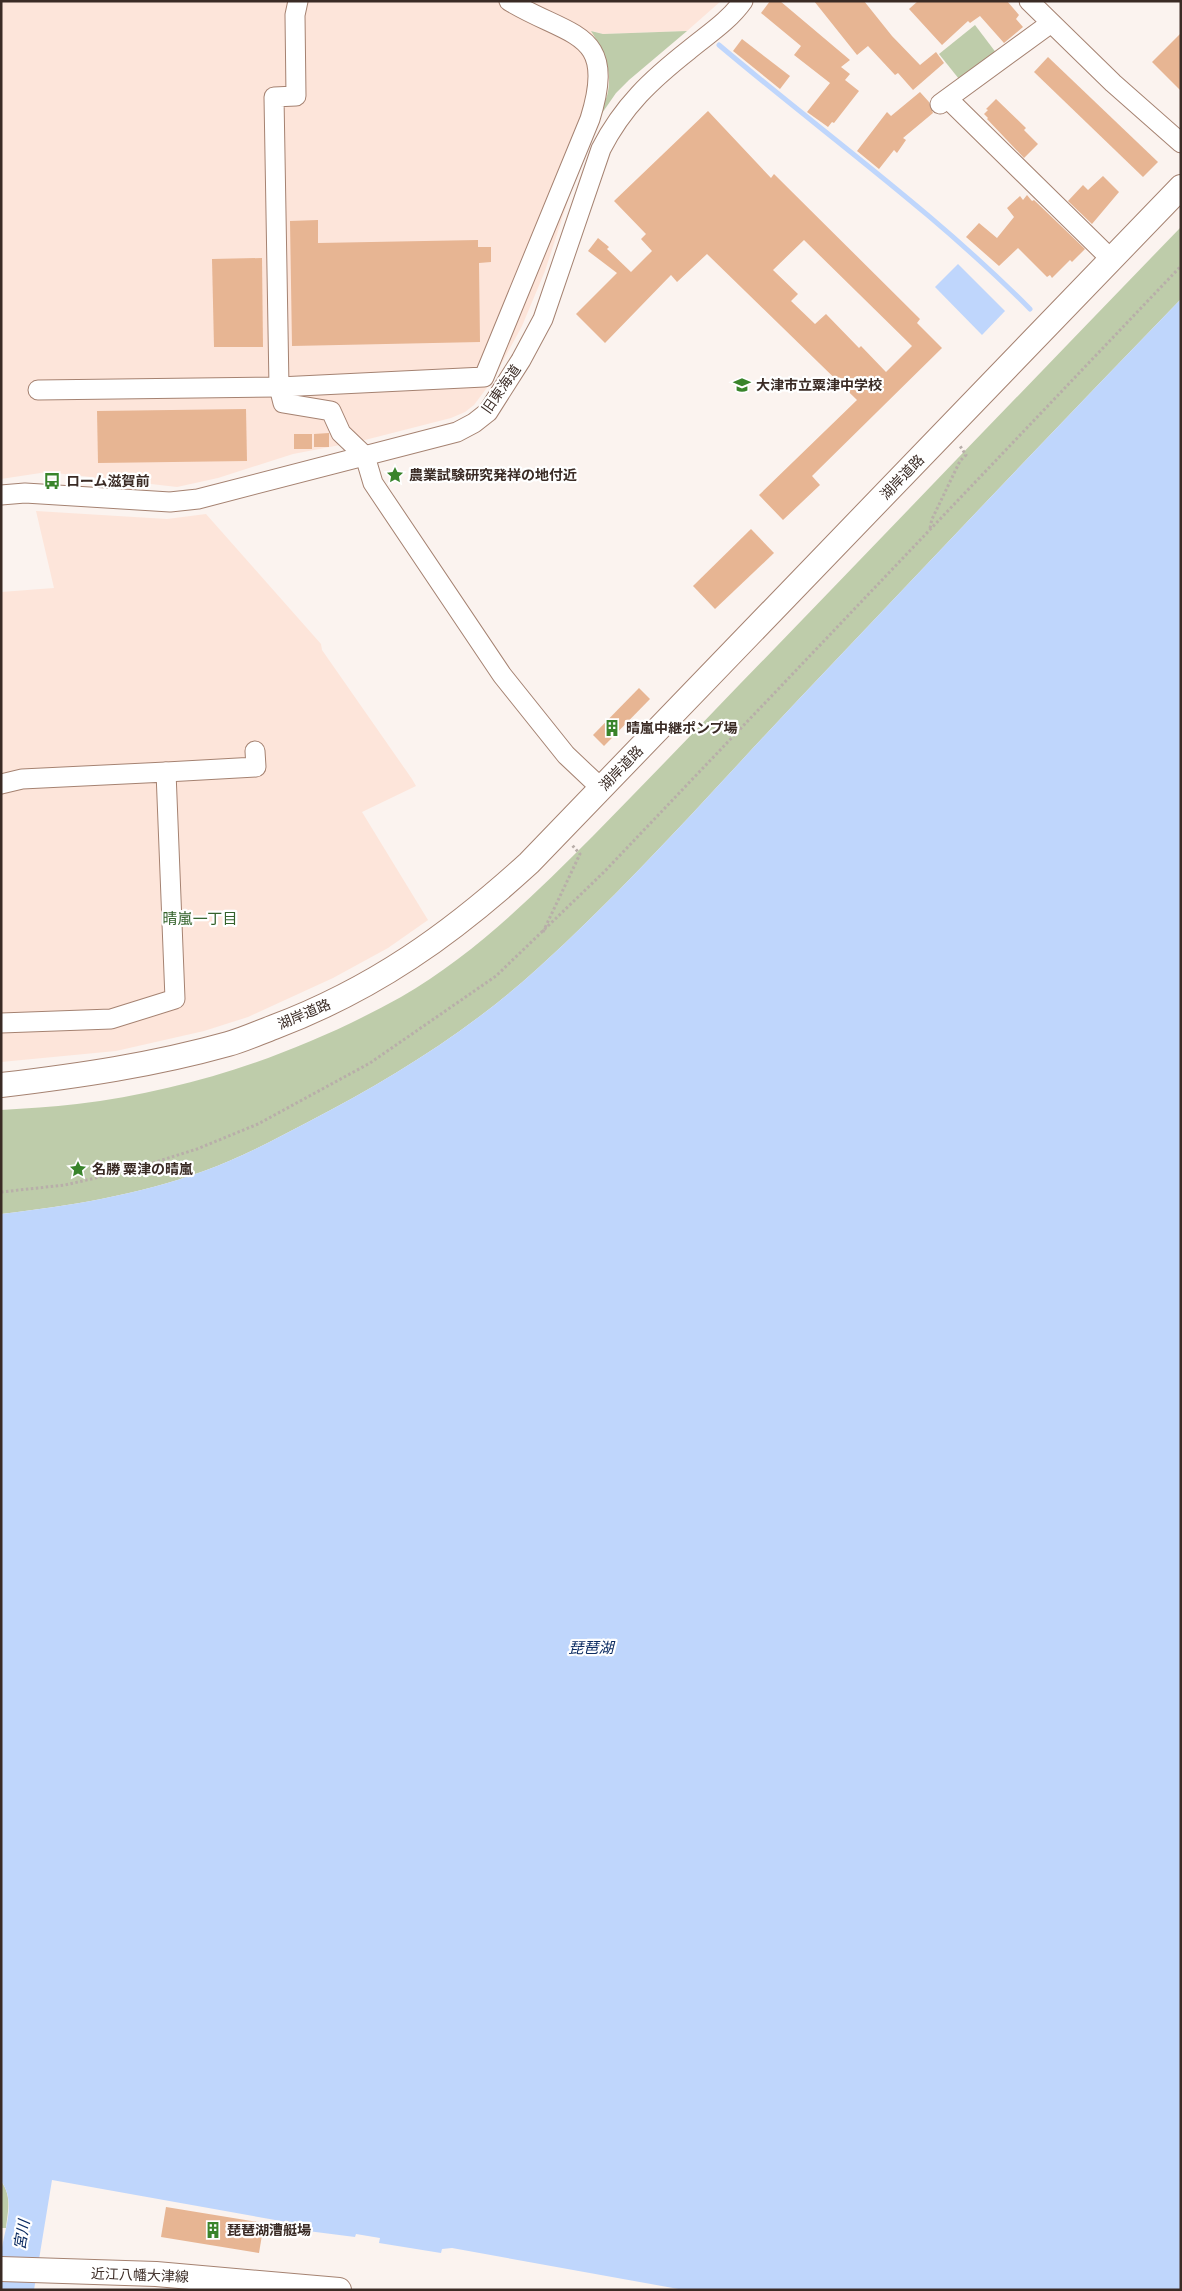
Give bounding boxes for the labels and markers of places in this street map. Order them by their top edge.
place label: 大津市立粟津中学校 [756,374,882,395]
school or university icon: 大津市立粟津中学校 [732,375,752,395]
place label: 農業試験研究発祥の地付近 [409,464,577,485]
place icon: 農業試験研究発祥の地付近 [385,465,405,485]
place label: ローム滋賀前 [66,470,150,491]
bus stop icon: ローム滋賀前 [42,471,62,491]
place label: 晴嵐中継ポンプ場 [626,717,738,738]
building icon: 晴嵐中継ポンプ場 [602,718,622,738]
place label: 名勝 粟津の晴嵐 [92,1158,193,1179]
place icon: 名勝 粟津の晴嵐 [68,1159,88,1179]
place label: 琵琶湖漕艇場 [227,2219,311,2240]
building icon: 琵琶湖漕艇場 [203,2220,223,2240]

